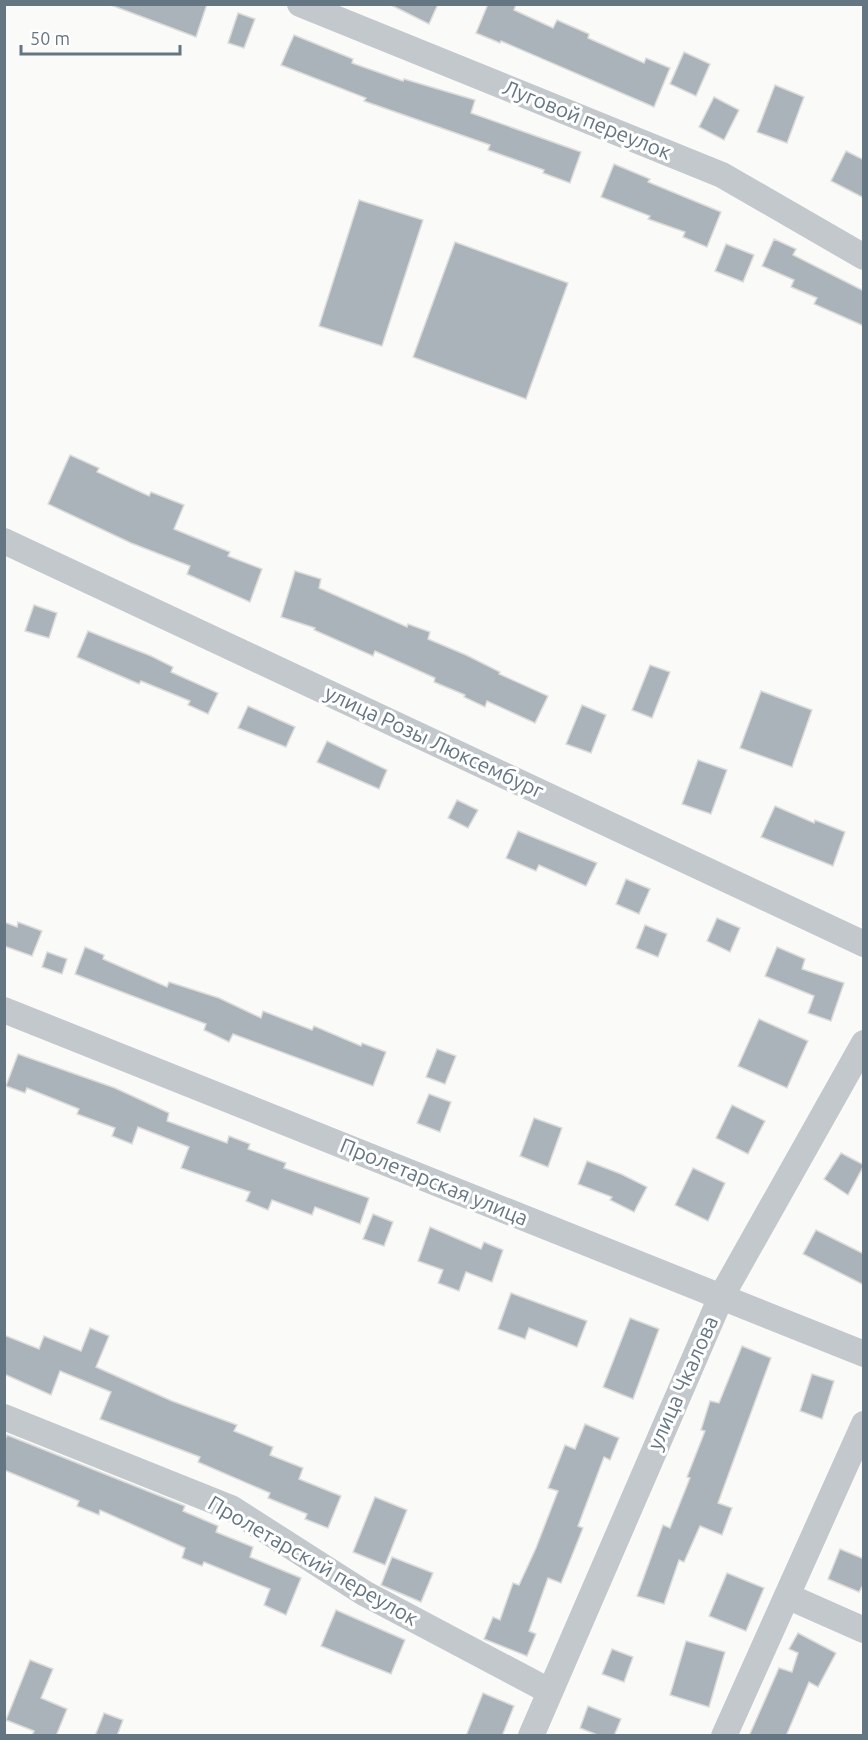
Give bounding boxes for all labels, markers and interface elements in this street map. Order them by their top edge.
scale bar [21,18,180,56]
text: 50 m [30,28,70,48]
street label: Луговой переулок [500,74,675,164]
street label: улица Розы Люксембург [321,680,548,803]
street label: Пролетарская улица [337,1132,532,1230]
street label: улица Чкалова [642,1312,722,1453]
street label: Пролетарский переулок [204,1490,423,1630]

